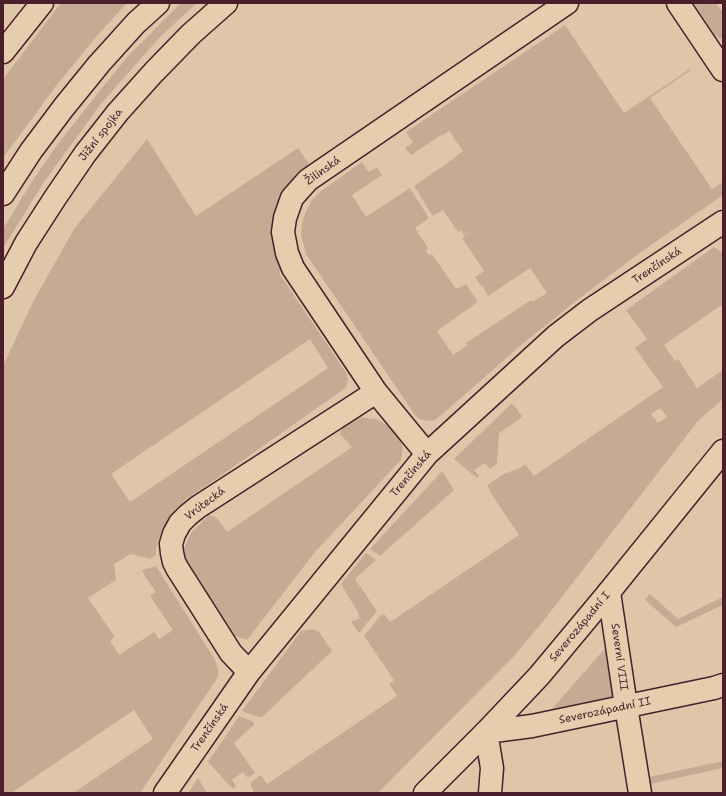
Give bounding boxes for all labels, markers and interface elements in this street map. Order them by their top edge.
street label: Jižní spojka [76,106,126,164]
street label: Žilinská [303,154,343,188]
street label: Trenčínská [630,245,684,287]
street label: Trenčínská [388,448,434,500]
street label: Vrútecká [182,485,228,523]
street label: Severozápadní I [547,589,613,665]
street label: Severní VIII [608,622,630,692]
street label: Severozápadní II [558,695,652,727]
street label: Trenčínská [188,701,232,755]

